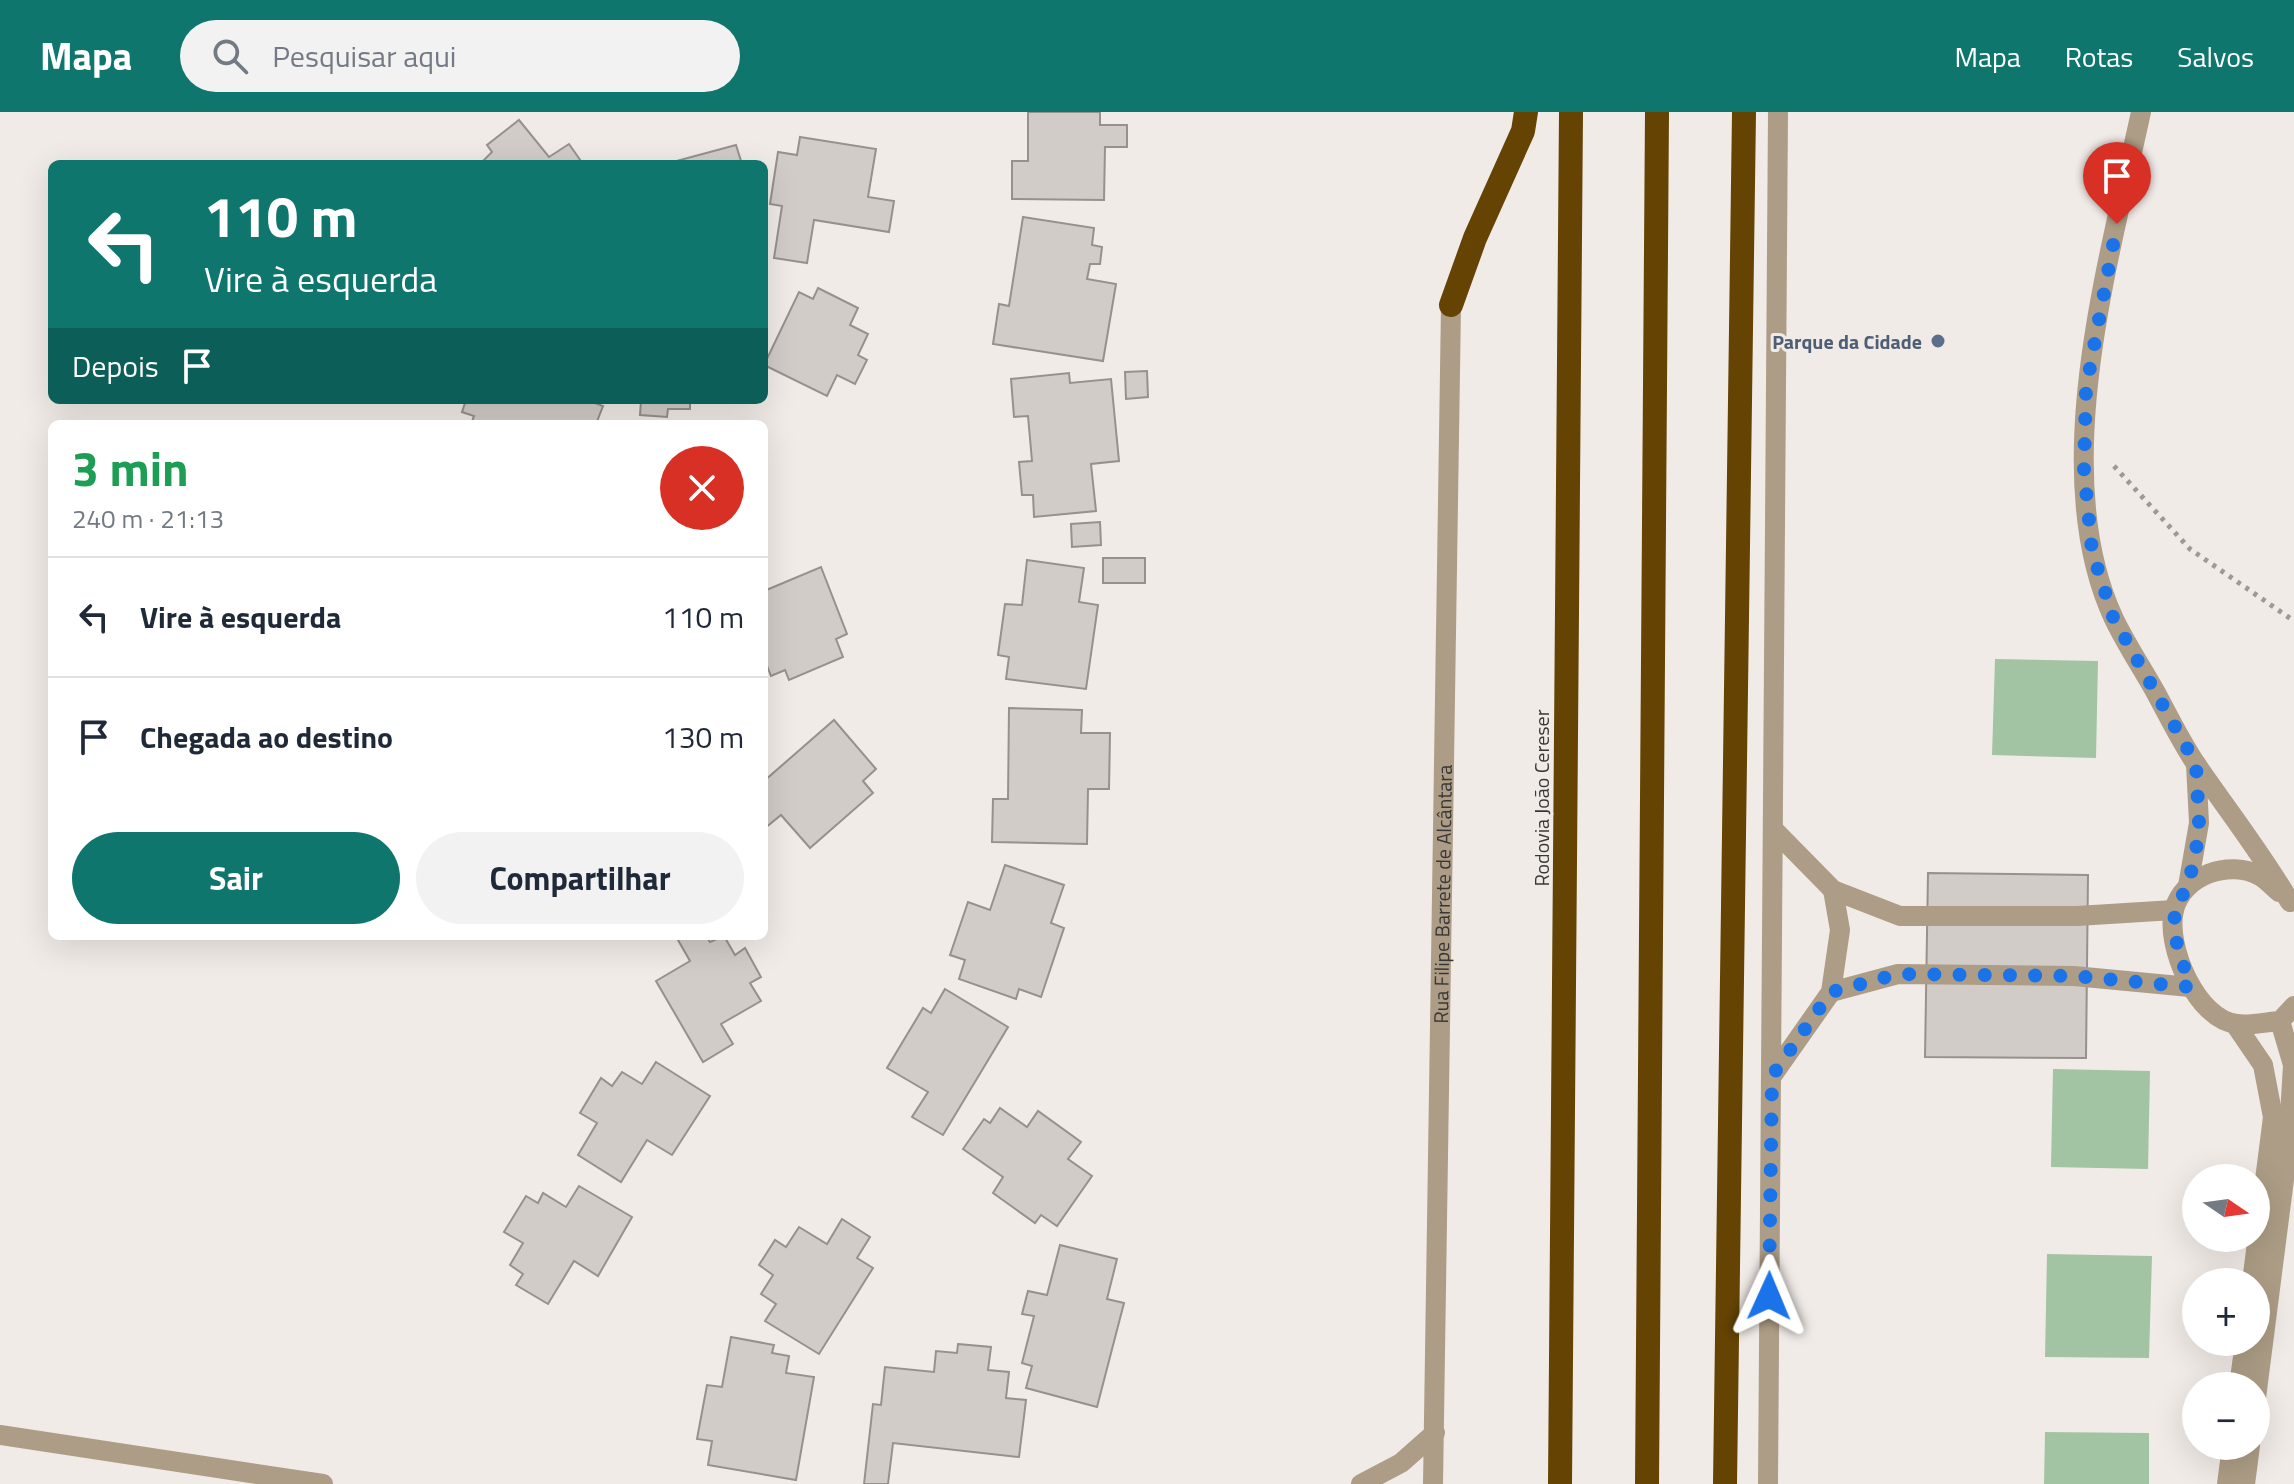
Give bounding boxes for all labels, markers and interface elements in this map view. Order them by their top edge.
search box [180,20,740,92]
text: Mapa [40,27,132,85]
text: Pesquisar aqui [272,33,456,79]
icon: search [208,34,252,78]
text: Mapa [1954,35,2021,78]
text: Rotas [2065,35,2133,78]
text: Salvos [2177,35,2254,78]
pin [2083,142,2151,224]
icon: arrive [2095,154,2139,198]
text: 110 m [204,174,357,259]
icon: left [72,192,176,296]
text: Vire à esquerda [204,251,437,306]
place label: Parque da Cidade [1772,326,1922,357]
marker: Parque da Cidade [1929,332,1947,350]
text: Depois [72,343,159,389]
icon: arrive [175,344,219,388]
text: 3 min [72,432,189,505]
button: close [660,446,744,530]
text: 240 m · 21:13 [72,499,224,538]
text: Vire à esquerda [140,594,341,640]
text: 110 m [662,594,744,640]
icon: left [72,595,116,639]
street label: Rodovia João Cereser [1526,709,1557,887]
text: Chegada ao destino [140,714,393,760]
text: 130 m [662,714,744,760]
icon: arrive [72,715,116,759]
street label: Rua Filipe Barrete de Alcântara [1425,764,1459,1024]
button: Sair [72,832,400,924]
button: Compartilhar [416,832,744,924]
north arrow [2182,1164,2270,1252]
map controls [2182,1164,2270,1460]
position arrow [1727,1254,1811,1338]
button: + [2182,1268,2270,1356]
button: − [2182,1372,2270,1460]

